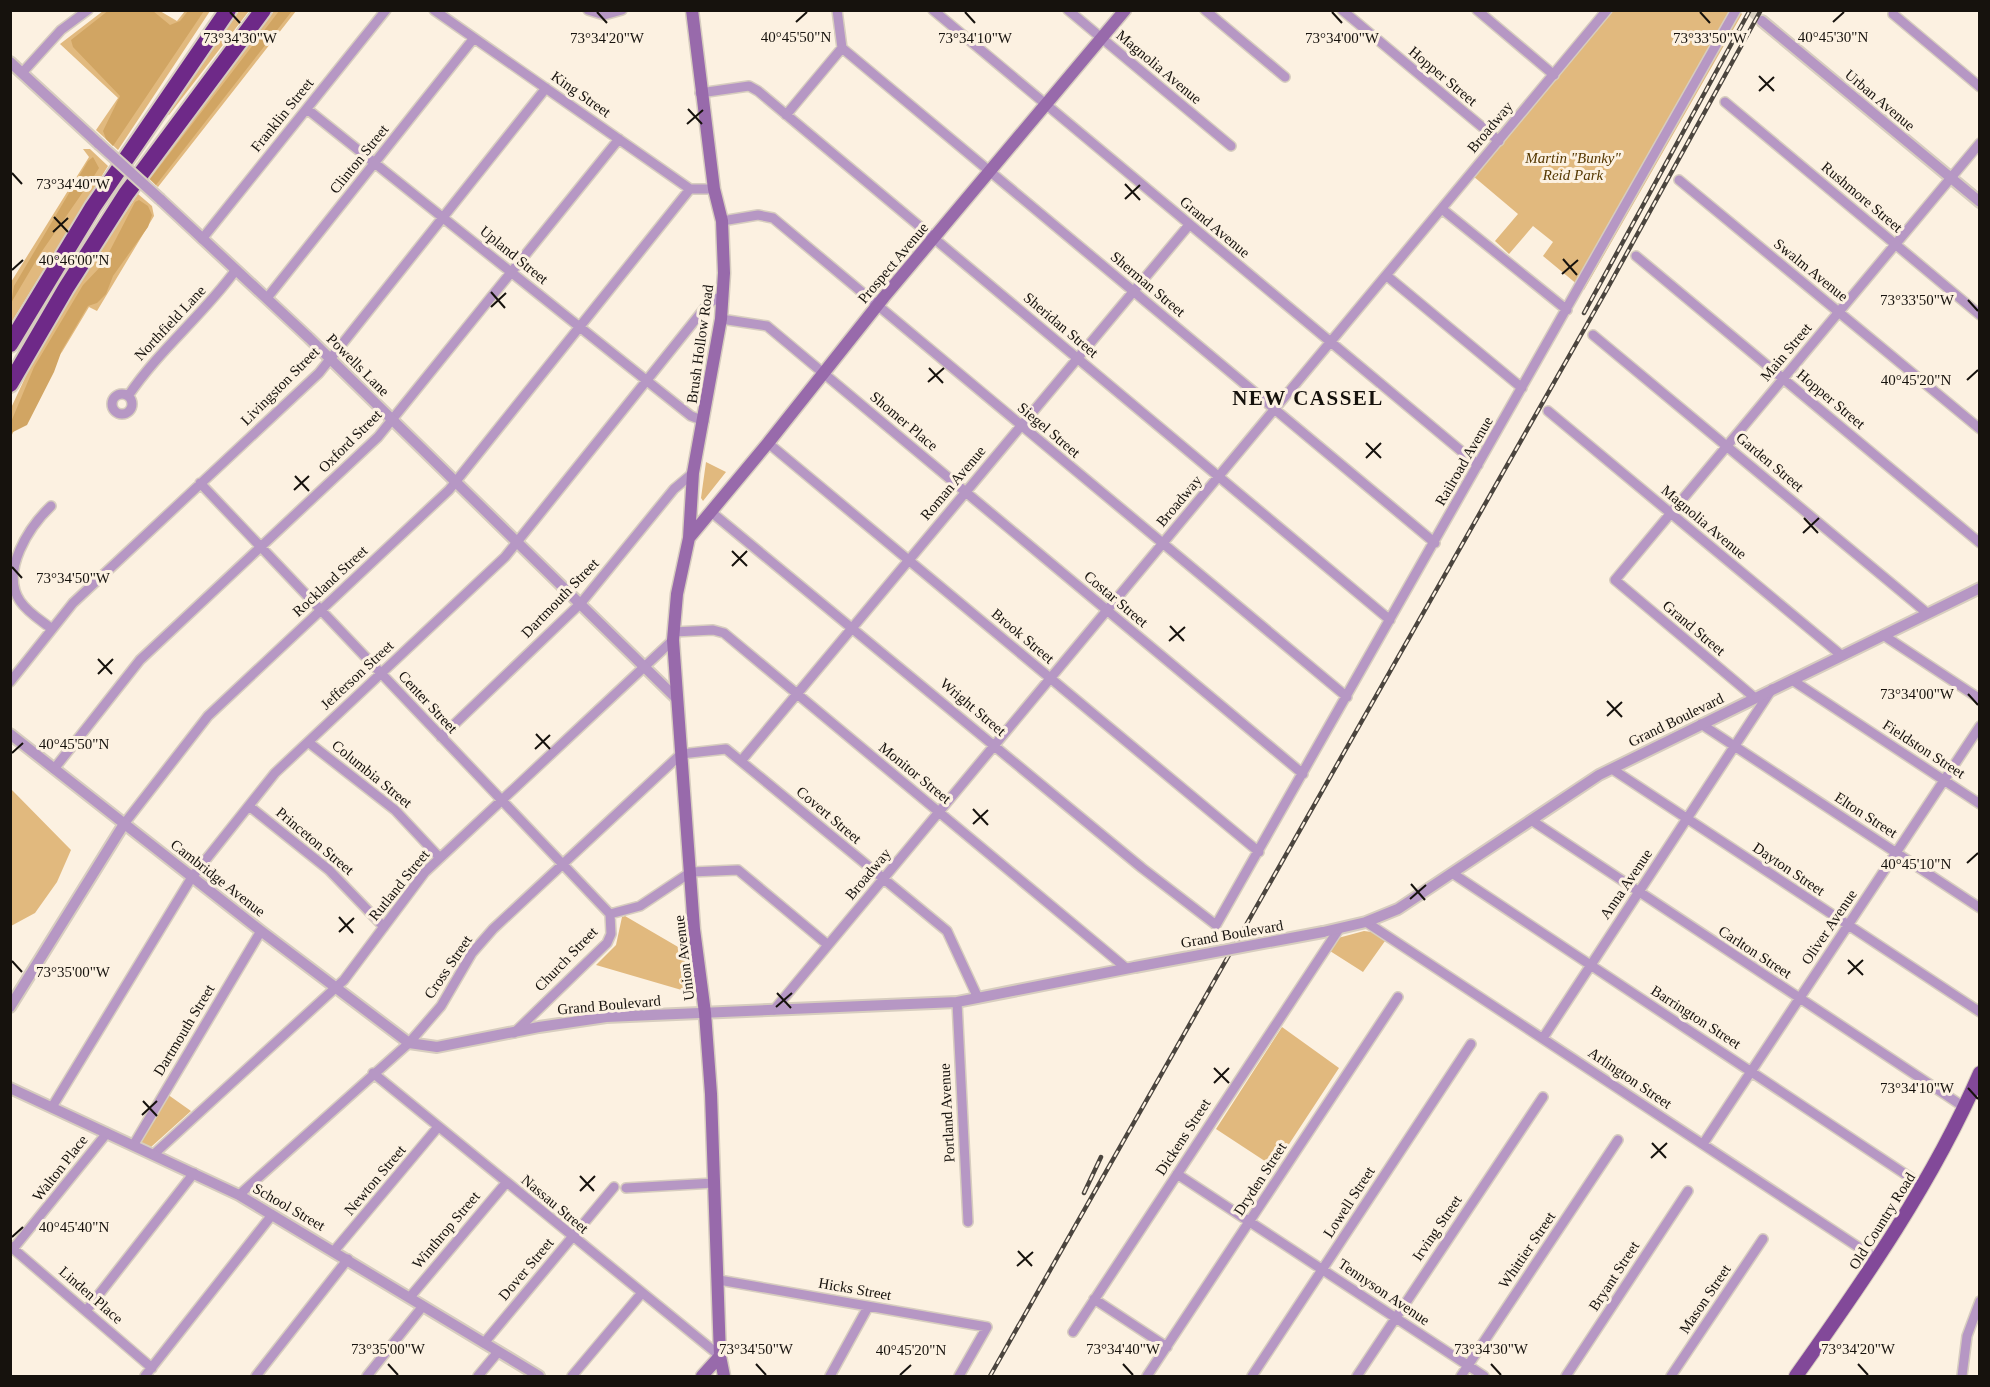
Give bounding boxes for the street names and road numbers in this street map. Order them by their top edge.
street label: Magnolia Avenue [1113,27,1205,107]
street label: Hopper Street [1406,43,1481,110]
street label: Urban Avenue [1842,66,1918,134]
street label: King Street [548,68,614,121]
street label: Franklin Street [248,75,317,155]
street label: Broadway [1464,98,1516,156]
street label: Clinton Street [326,121,392,197]
street label: Rushmore Street [1818,159,1906,236]
street label: Grand Avenue [1177,193,1253,261]
street label: Prospect Avenue [855,219,932,306]
street label: Upland Street [477,223,552,288]
street label: Swalm Avenue [1771,235,1851,305]
street label: Sherman Street [1108,248,1189,320]
street label: Northfield Lane [131,282,209,364]
street label: Brush Hollow Road [684,283,716,405]
street label: Sheridan Street [1021,289,1102,361]
street label: Main Street [1757,319,1815,384]
street label: Powells Lane [324,331,393,400]
street label: Livingston Street [238,343,323,428]
street label: Hopper Street [1794,366,1869,433]
street label: Shomer Place [867,388,941,454]
street label: Siegel Street [1015,399,1084,461]
street label: Oxford Street [315,406,385,476]
street label: Railroad Avenue [1432,413,1496,508]
street label: Garden Street [1733,429,1808,495]
street label: Roman Avenue [917,442,989,523]
street label: Broadway [1153,472,1205,530]
street label: Magnolia Avenue [1658,482,1750,562]
street label: Rockland Street [289,542,371,620]
street label: Dartmouth Street [518,555,602,641]
street label: Costar Street [1081,568,1152,631]
street label: Grand Street [1660,597,1729,659]
street label: Brook Street [989,605,1058,667]
street label: Jefferson Street [317,637,397,713]
street label: Center Street [395,668,461,737]
street label: Wright Street [937,675,1010,740]
street label: Grand Boulevard [1626,690,1727,750]
street label: Fieldston Street [1880,717,1969,782]
street label: Columbia Street [329,737,416,812]
street label: Monitor Street [876,739,955,807]
street label: Covert Street [793,783,865,847]
street label: Elton Street [1832,789,1901,842]
street label: Princeton Street [273,804,358,879]
street label: Cambridge Avenue [168,836,269,920]
street label: Dayton Street [1750,839,1829,899]
street label: Broadway [842,845,894,903]
street label: Rutland Street [366,846,433,924]
street label: Anna Avenue [1597,846,1655,922]
street label: Oliver Avenue [1798,886,1860,967]
street label: Union Avenue [671,914,697,1002]
street label: Grand Boulevard [1180,917,1285,951]
street label: Carlton Street [1716,922,1795,982]
street label: Church Street [531,923,601,994]
street label: Cross Street [421,932,475,1002]
street label: Dartmouth Street [150,981,218,1079]
street label: Barrington Street [1648,982,1745,1052]
street label: Grand Boulevard [557,992,662,1017]
street label: Arlington Street [1585,1044,1675,1112]
street label: Portland Avenue [936,1063,958,1163]
street label: Dickens Street [1152,1095,1214,1178]
street label: Walton Place [29,1132,91,1204]
street label: Dryden Street [1230,1139,1290,1218]
street label: Newton Street [341,1141,409,1218]
street label: Lowell Street [1320,1163,1378,1240]
street label: Old Country Road [1846,1169,1918,1272]
street label: Nassau Street [518,1171,592,1237]
street label: School Street [250,1180,329,1234]
street label: Winthrop Street [409,1188,483,1272]
street label: Irving Street [1409,1192,1465,1264]
street label: Whittier Street [1496,1208,1559,1291]
street label: Dover Street [495,1234,557,1303]
street label: Bryant Street [1586,1238,1643,1314]
street label: Tennyson Avenue [1335,1256,1433,1329]
street label: Mason Street [1676,1261,1734,1336]
street label: Linden Place [56,1263,126,1327]
street label: Hicks Street [817,1275,894,1303]

